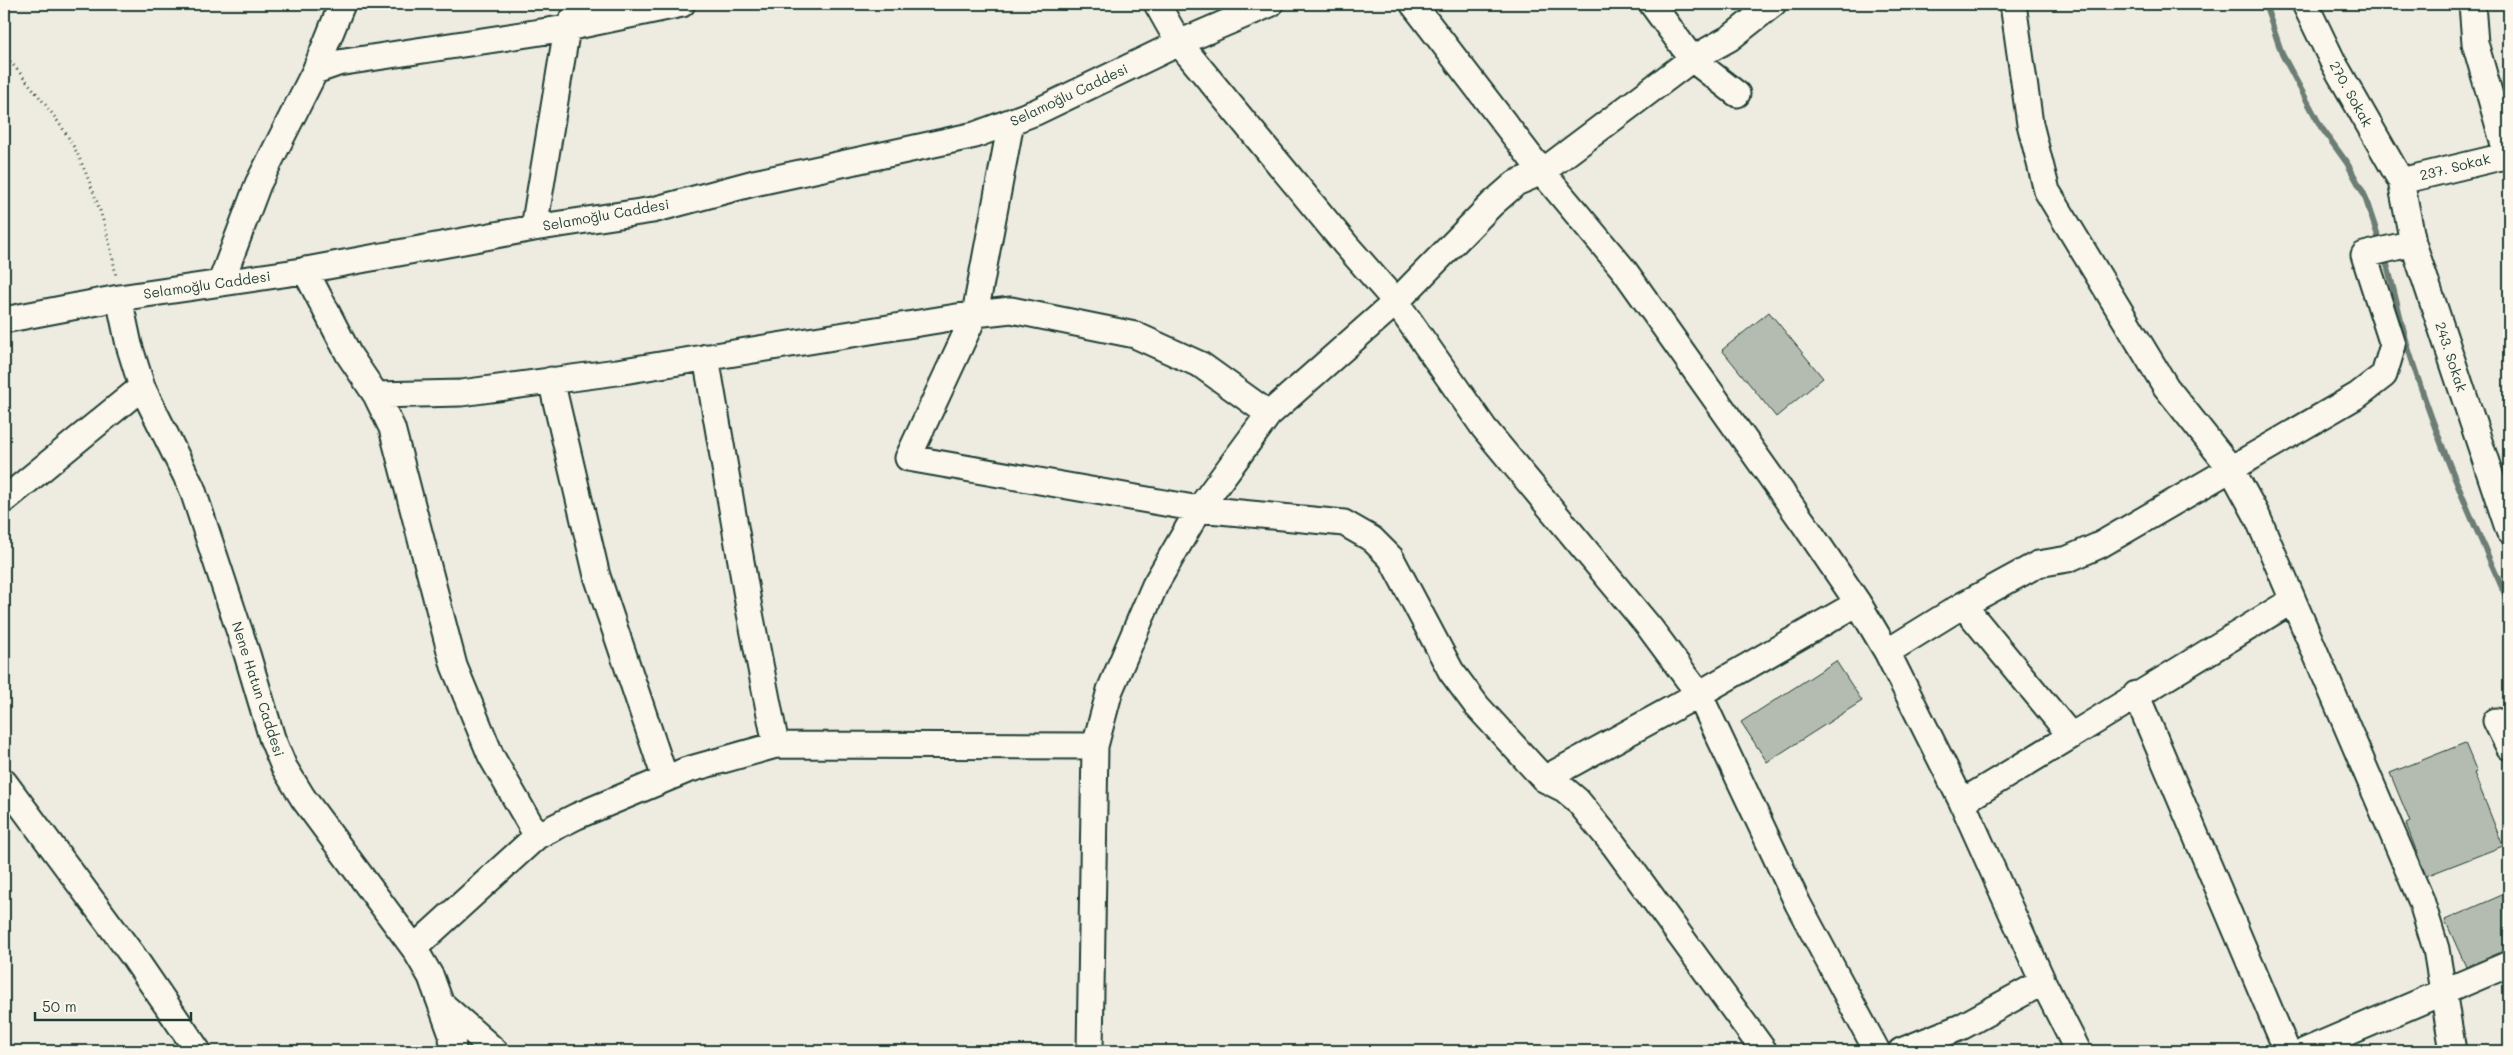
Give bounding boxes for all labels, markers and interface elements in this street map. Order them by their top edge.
street label: 270. Sokak [2326,57,2377,130]
street label: Selamoğlu Caddesi [1007,59,1131,130]
street label: 237. Sokak [2418,149,2492,184]
street label: Selamoğlu Caddesi [541,194,671,235]
street label: Selamoğlu Caddesi [142,266,272,303]
street label: 243. Sokak [2431,319,2472,394]
street label: Nene Hatun Caddesi [228,619,289,759]
scale bar [35,990,191,1022]
text: 50 m [42,996,77,1016]

